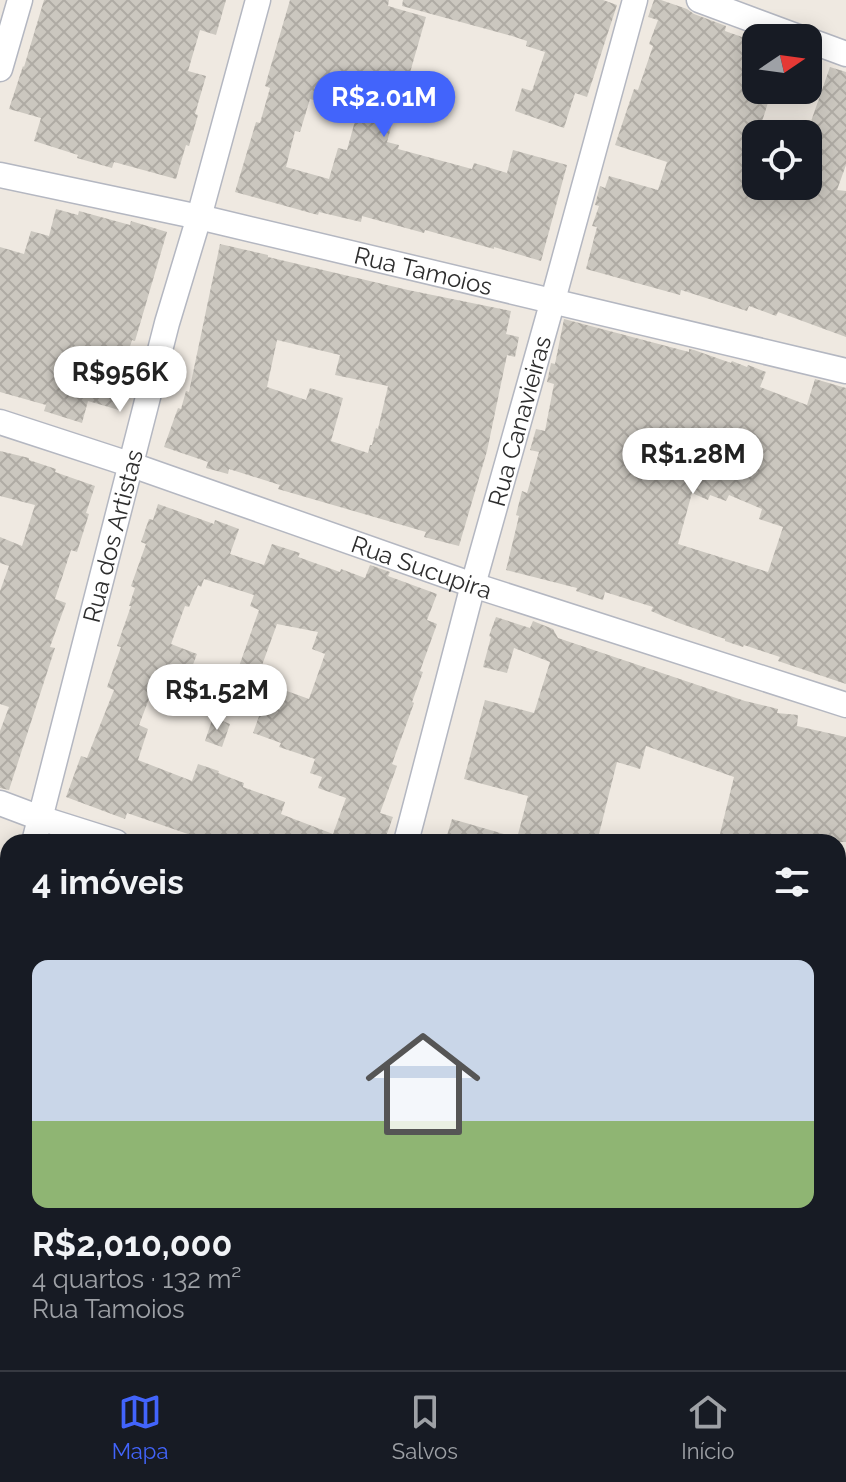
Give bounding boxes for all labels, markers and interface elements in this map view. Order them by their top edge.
north arrow [742,24,822,104]
map controls [742,24,822,200]
pin: R$2.01M [310,71,458,139]
text: R$2.01M [331,82,437,112]
button: locate [742,120,822,200]
street label: Rua Tamoios [351,240,495,301]
street label: Rua Canavieiras [481,332,557,509]
pin: R$956K [55,346,185,414]
text: R$956K [72,357,168,387]
pin: R$1.28M [619,428,767,496]
text: R$1.28M [640,439,746,469]
street label: Rua dos Artistas [76,446,149,625]
street label: Rua Sucupira [348,529,496,605]
pin: R$1.52M [143,664,291,732]
text: R$1.52M [165,675,269,705]
icon: filters [770,860,814,904]
text: 4 imóveis [32,862,184,902]
icon: home [351,1012,495,1156]
text: R$2,010,000 [32,1224,232,1264]
text: 4 quartos · 132 m² [32,1264,241,1294]
text: Rua Tamoios [32,1294,185,1324]
tab: Mapa [112,1390,168,1464]
tab: Salvos [392,1390,458,1464]
tab: Início [681,1390,734,1464]

